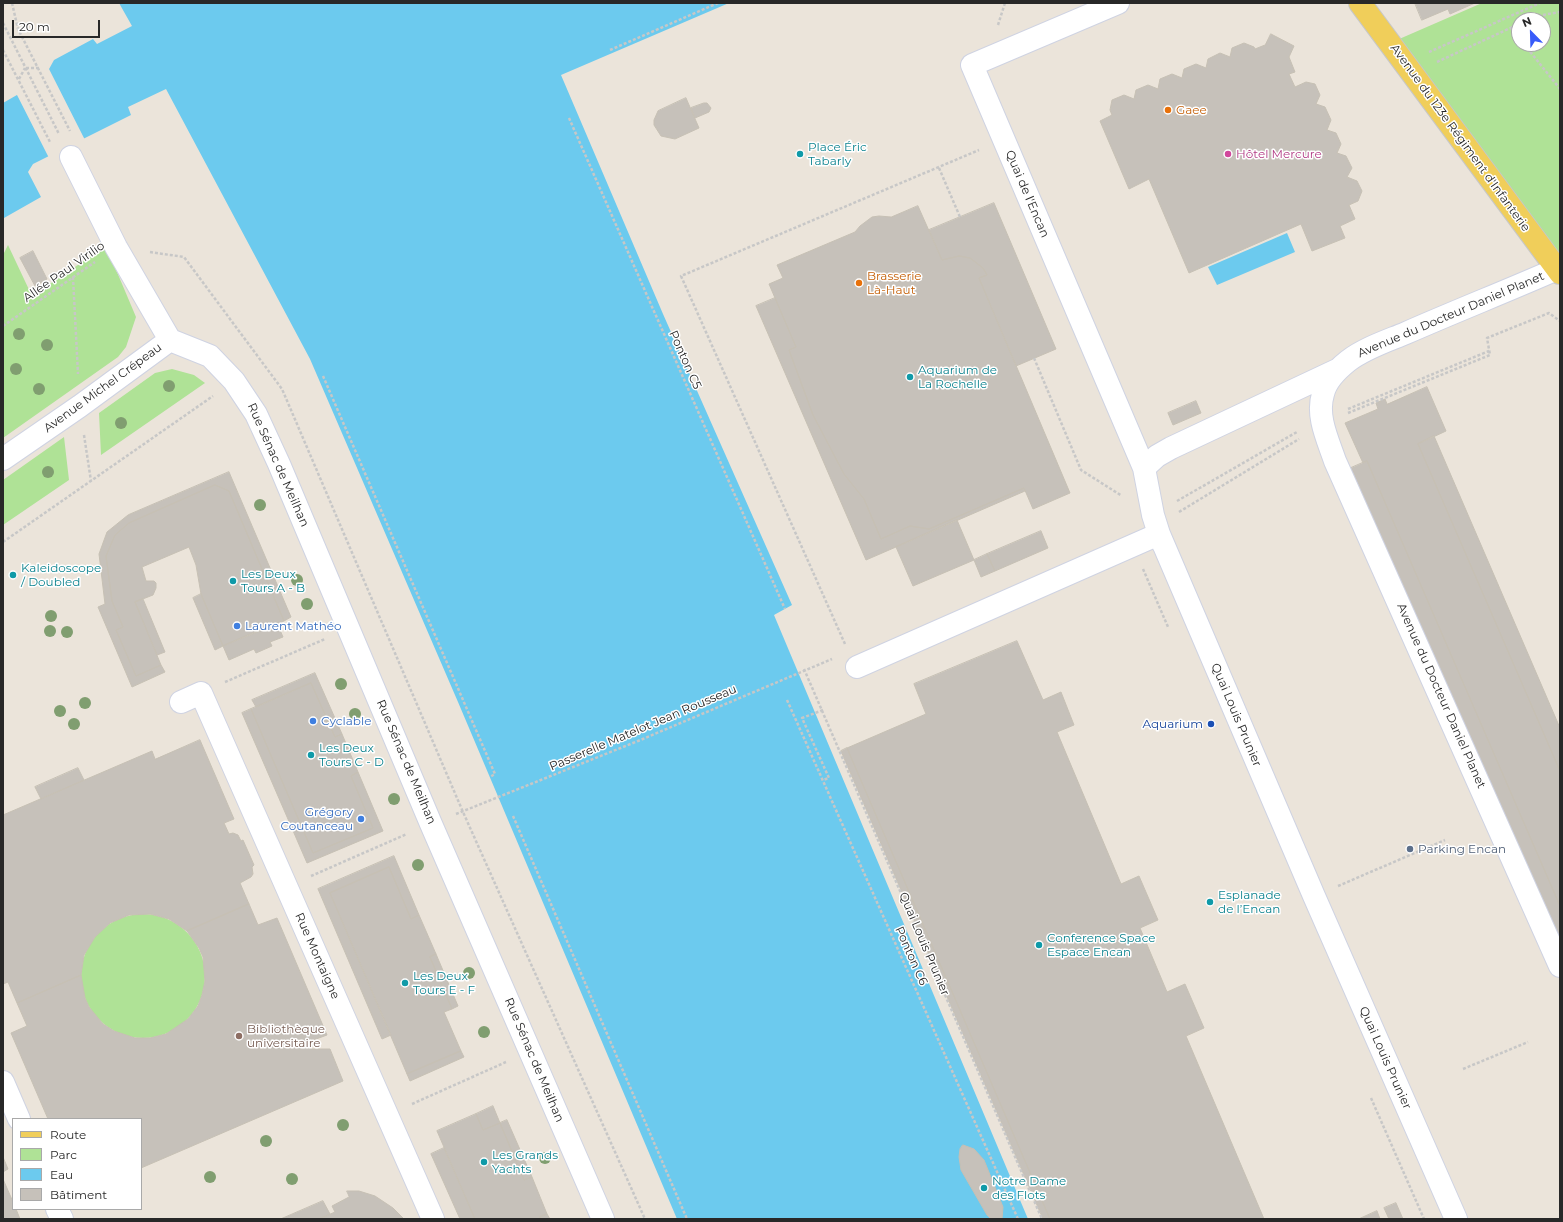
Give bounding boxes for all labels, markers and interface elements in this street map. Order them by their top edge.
scale bar [14,12,102,38]
north arrow [1511,12,1551,52]
text: N [1520,14,1534,30]
text: 20 m [19,19,50,34]
street label: Avenue du 123e Régiment d'Infanterie [1387,42,1533,234]
place label: Gaee [1176,103,1207,117]
marker: Gaee [1163,105,1173,115]
place label: Place Éric Tabarly [808,140,867,168]
place label: Hôtel Mercure [1236,147,1322,161]
street label: Quai de l'Encan [1002,148,1052,240]
marker: Place Éric Tabarly [795,149,805,159]
marker: Hôtel Mercure [1223,149,1233,159]
street label: Allée Paul Virilio [21,239,107,305]
place label: Brasserie Là-Haut [867,269,922,297]
street label: Avenue du Docteur Daniel Planet [1356,269,1546,361]
marker: Brasserie Là-Haut [854,278,864,288]
street label: Ponton C5 [666,328,704,392]
street label: Avenue Michel Crépeau [41,340,165,436]
place label: Aquarium de La Rochelle [918,363,997,391]
marker: Aquarium de La Rochelle [905,372,915,382]
street label: Rue Sénac de Meilhan [244,401,312,529]
place label: Kaleidoscope / Doubled [21,561,101,589]
place label: Les Deux Tours A - B [241,567,305,595]
marker: Kaleidoscope / Doubled [8,570,18,580]
marker: Les Deux Tours A - B [228,576,238,586]
street label: Avenue du Docteur Daniel Planet [1394,601,1488,791]
place label: Laurent Mathéo [245,619,342,633]
marker: Laurent Mathéo [232,621,242,631]
street label: Quai Louis Prunier [1208,661,1264,769]
street label: Passerelle Matelot Jean Rousseau [547,682,739,774]
street label: Rue Sénac de Meilhan [373,698,439,826]
place label: Cyclable [321,714,371,728]
marker: Cyclable [308,716,318,726]
place label: Aquarium [1142,717,1203,731]
marker: Aquarium [1206,719,1216,729]
place label: Les Deux Tours C - D [319,741,384,769]
marker: Les Deux Tours C - D [306,750,316,760]
place label: Grégory Coutanceau [280,805,353,833]
marker: Grégory Coutanceau [356,814,366,824]
place label: Parking Encan [1418,842,1506,856]
marker: Parking Encan [1405,844,1415,854]
place label: Esplanade de l’Encan [1218,888,1281,916]
street label: Quai Louis Prunier [896,890,952,998]
marker: Esplanade de l’Encan [1205,897,1215,907]
street label: Rue Montaigne [292,911,342,1001]
street label: Ponton C6 [892,924,930,988]
place label: Conference Space Espace Encan [1047,931,1156,959]
marker: Conference Space Espace Encan [1034,940,1044,950]
place label: Les Deux Tours E - F [413,969,475,997]
marker: Les Deux Tours E - F [400,978,410,988]
street label: Rue Sénac de Meilhan [501,996,567,1124]
street label: Quai Louis Prunier [1356,1004,1414,1112]
place label: Bibliothèque universitaire [247,1022,325,1050]
marker: Bibliothèque universitaire [234,1031,244,1041]
legend [12,1118,142,1210]
text: Route [50,1127,86,1142]
text: Parc [50,1147,77,1162]
place label: Les Grands Yachts [492,1148,558,1176]
marker: Les Grands Yachts [479,1157,489,1167]
text: Eau [50,1167,73,1182]
place label: Notre Dame des Flots [992,1174,1066,1202]
marker: Notre Dame des Flots [979,1183,989,1193]
text: Bâtiment [50,1187,107,1202]

